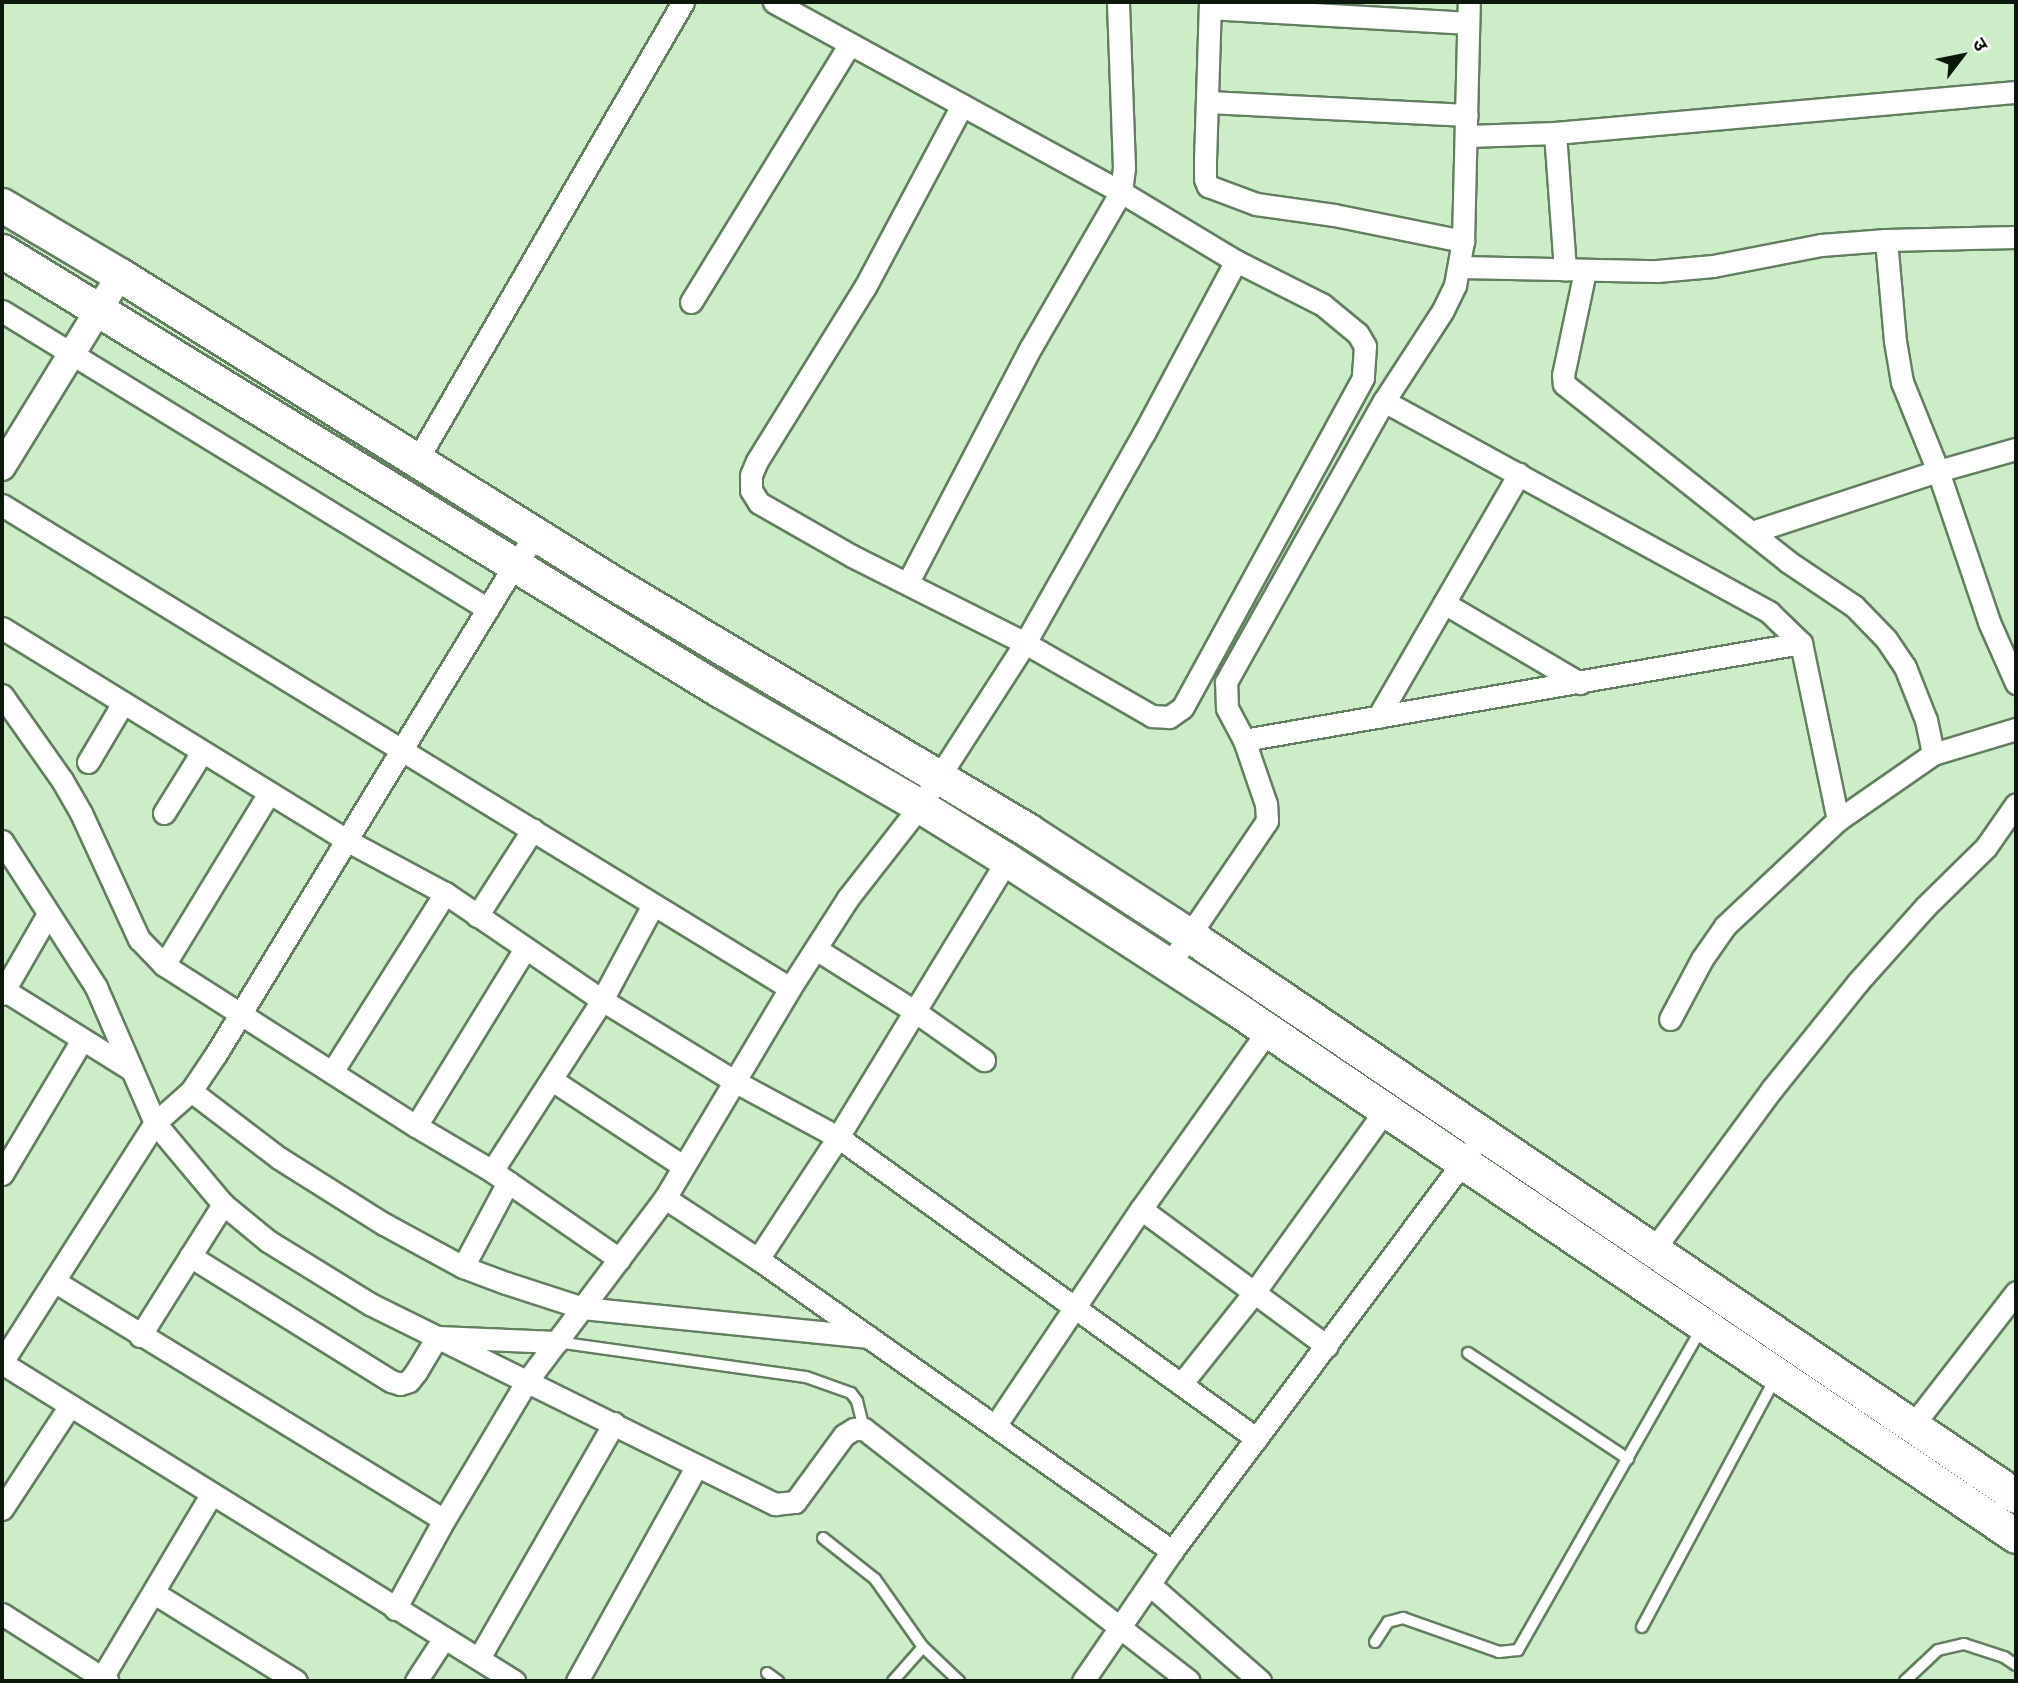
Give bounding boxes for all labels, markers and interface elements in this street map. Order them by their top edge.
north arrow [1927,21,1997,91]
text: उ [1967,33,1994,56]

